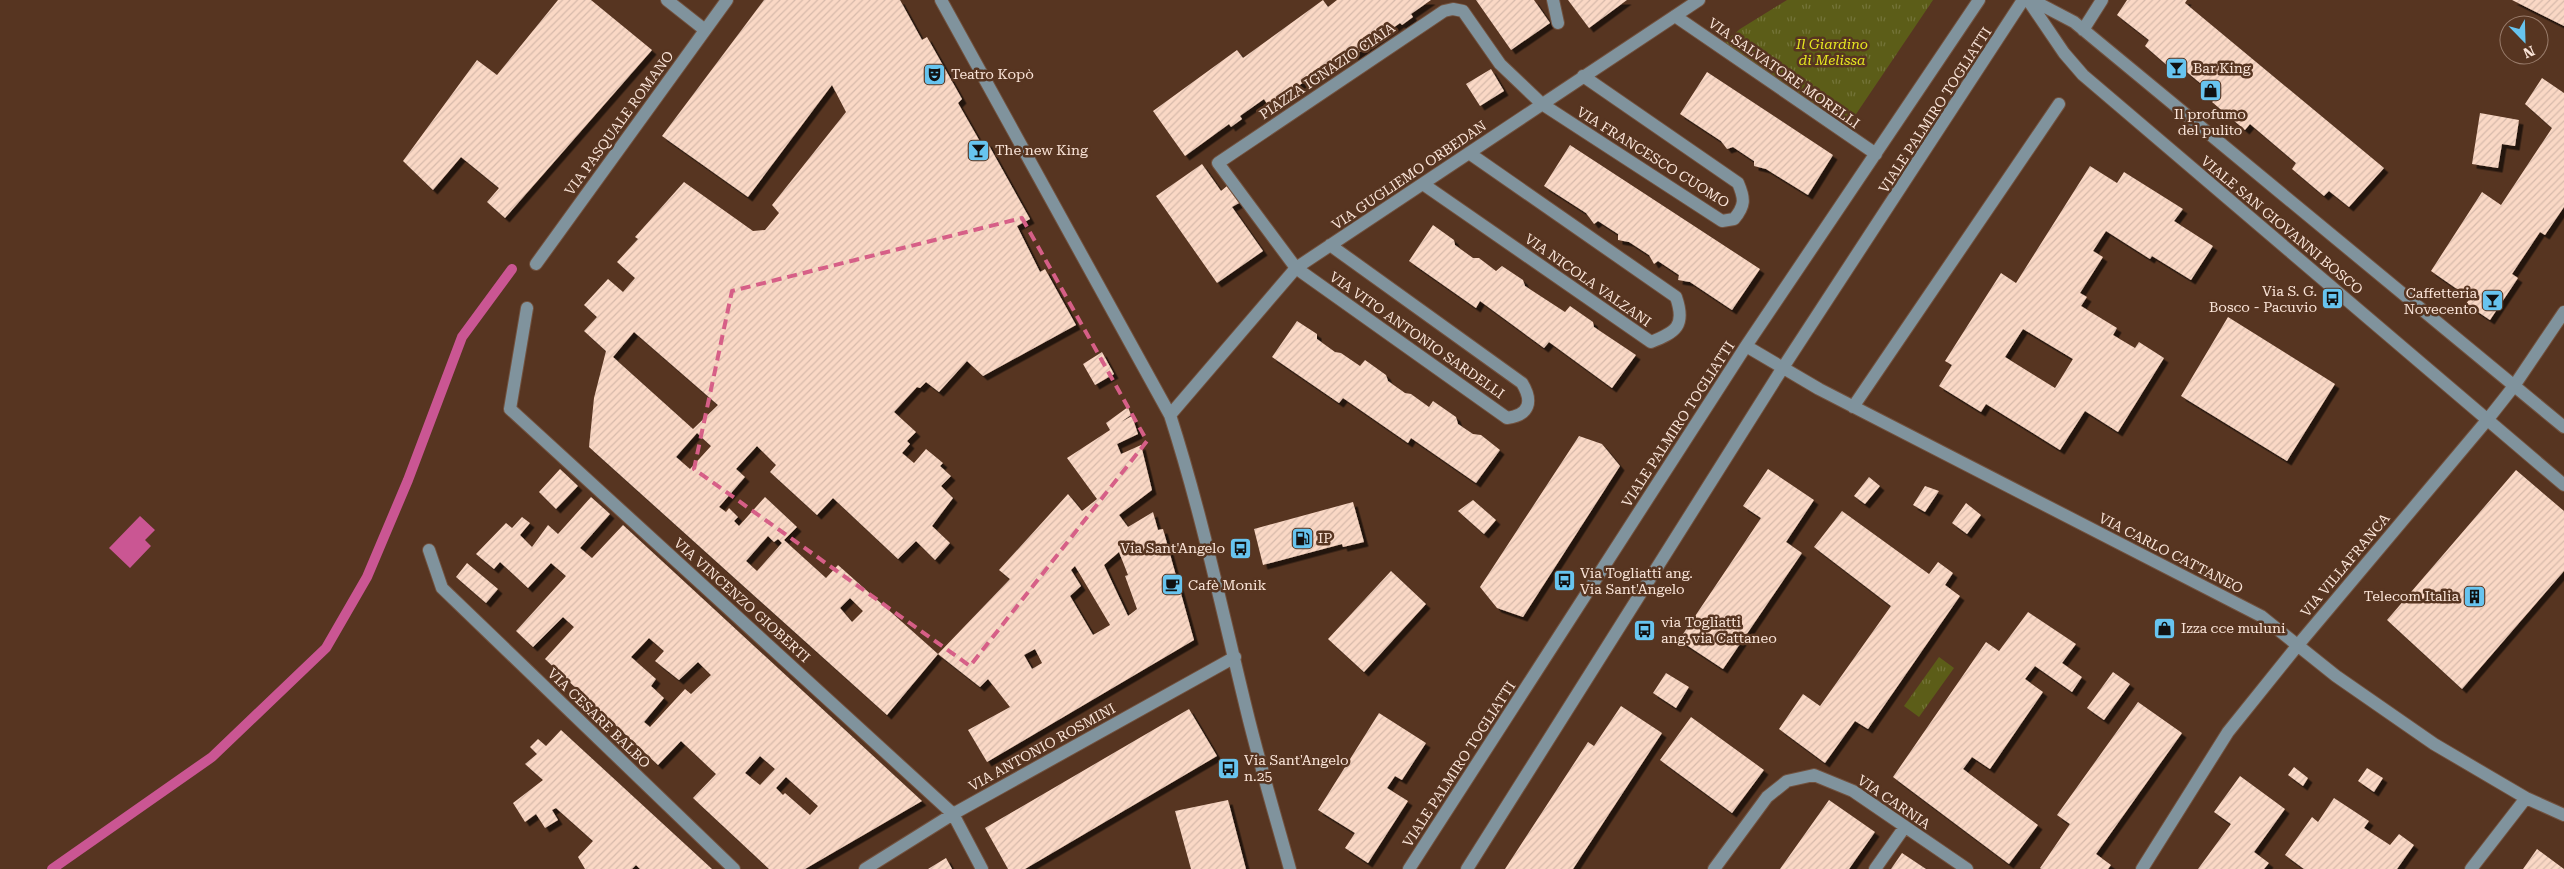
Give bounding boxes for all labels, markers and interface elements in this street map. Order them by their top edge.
street label: VIA SALVATORE MORELLI [1705,14,1863,132]
north arrow [2499,15,2549,65]
street label: PIAZZA IGNAZIO CIAIA [1256,19,1398,122]
street label: VIALE PALMIRO TOGLIATTI [1875,24,1995,196]
park label: Il Giardino di Melissa [1795,36,1868,68]
text: N [2521,42,2537,62]
street label: VIA PASQUALE ROMANO [561,48,677,198]
bar icon: Bar King [2165,56,2189,80]
place label: Bar King [2193,60,2251,76]
theatre icon: Teatro Kopò [923,62,947,86]
place label: Teatro Kopò [951,66,1034,82]
shop icon: Il profumo del pulito [2198,79,2222,103]
street label: VIA FRANCESCO CUOMO [1574,103,1732,211]
place label: Il profumo del pulito [2174,106,2246,138]
street label: VIA GUGLIEMO ORBEDAN [1329,117,1489,233]
bar icon: The new King [967,138,991,162]
place label: The new King [995,142,1088,158]
street label: VIALE SAN GIOVANNI BOSCO [2198,153,2366,297]
street label: VIA NICOLA VALZANI [1522,230,1654,330]
street label: VIA VITO ANTONIO SARDELLI [1326,268,1508,402]
place label: Via S. G. Bosco - Pacuvio [2209,283,2317,315]
place label: Caffetteria Novecento [2404,285,2477,317]
bus stop icon: Via S. G. Bosco - Pacuvio [2321,287,2345,311]
bar icon: Caffetteria Novecento [2481,289,2505,313]
street label: VIALE PALMIRO TOGLIATTI [1618,338,1738,510]
street label: VIA CARLO CATTANEO [2096,510,2246,596]
street label: VIA VILLAFRANCA [2297,510,2393,620]
fuel station icon: IP [1290,526,1314,550]
place label: IP [1318,530,1332,546]
street label: VIA VINCENZO GIOBERTI [671,535,813,665]
bus stop icon: Via Sant'Angelo [1229,536,1253,560]
place label: Via Sant'Angelo [1120,540,1225,556]
place label: Via Togliatti ang. Via Sant'Angelo [1580,565,1693,597]
bus stop icon: Via Togliatti ang. Via Sant'Angelo [1552,569,1576,593]
cafe icon: Cafè Monik [1160,573,1184,597]
place label: Cafè Monik [1188,577,1267,593]
building icon: Telecom Italia [2463,584,2487,608]
place label: Telecom Italia [2364,588,2459,604]
place label: via Togliatti ang. via Cattaneo [1661,614,1777,646]
shop icon: Izza cce muluni [2153,616,2177,640]
bus stop icon: via Togliatti ang. via Cattaneo [1633,618,1657,642]
place label: Izza cce muluni [2181,620,2286,636]
street label: VIA CESARE BALBO [544,665,654,771]
street label: VIALE PALMIRO TOGLIATTI [1399,678,1519,850]
street label: VIA ANTONIO ROSMINI [966,700,1118,794]
place label: Via Sant'Angelo n.25 [1244,752,1349,784]
bus stop icon: Via Sant'Angelo n.25 [1216,756,1240,780]
street label: VIA CARNIA [1855,772,1934,832]

